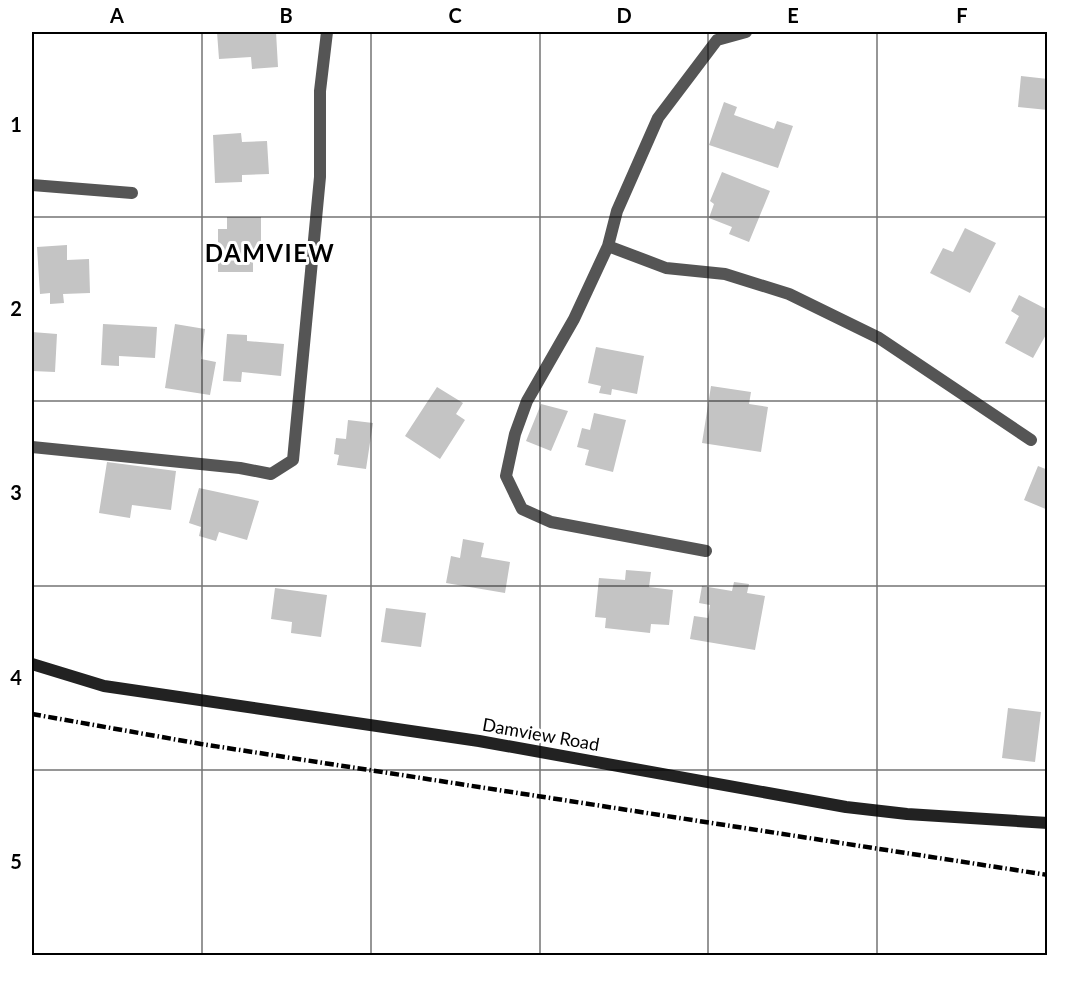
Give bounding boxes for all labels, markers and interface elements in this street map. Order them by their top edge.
text: A [109,3,124,27]
text: B [279,3,293,27]
text: C [448,3,462,27]
text: D [616,3,632,27]
text: E [787,3,799,27]
text: F [956,3,968,27]
text: 1 [10,112,22,136]
district label: DAMVIEW [205,238,335,267]
text: 2 [10,296,22,320]
text: 3 [10,480,22,504]
text: 4 [10,665,22,689]
street label: Damview Road [481,713,601,755]
text: 5 [10,849,22,873]

